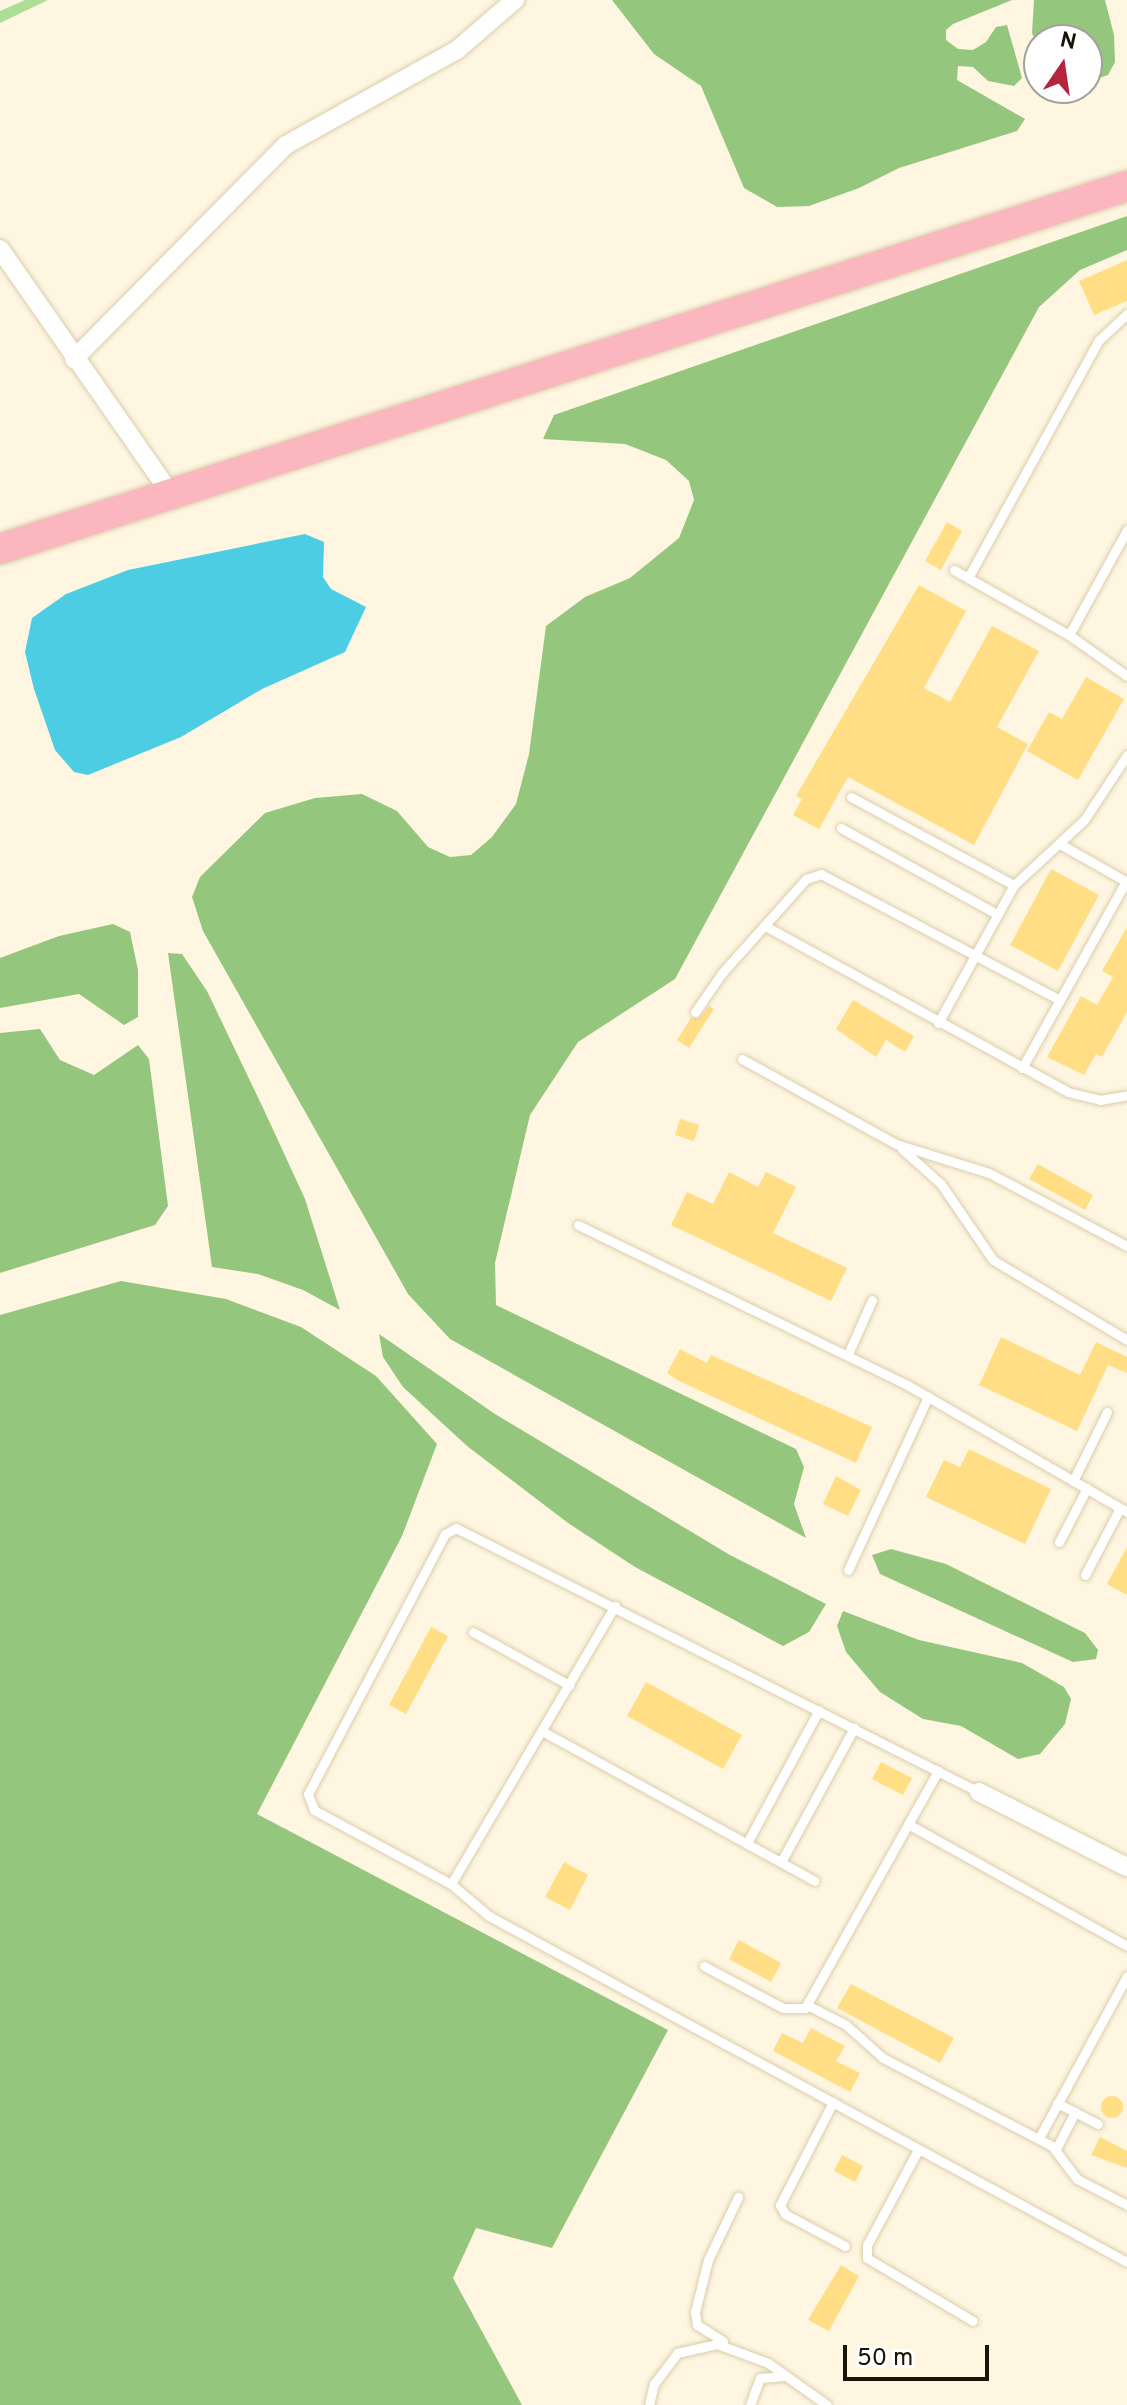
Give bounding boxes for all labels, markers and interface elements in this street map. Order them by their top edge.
north arrow [1023,24,1103,104]
text: N [1057,27,1079,57]
scale bar [847,2329,993,2379]
text: 50 m [857,2344,913,2374]

